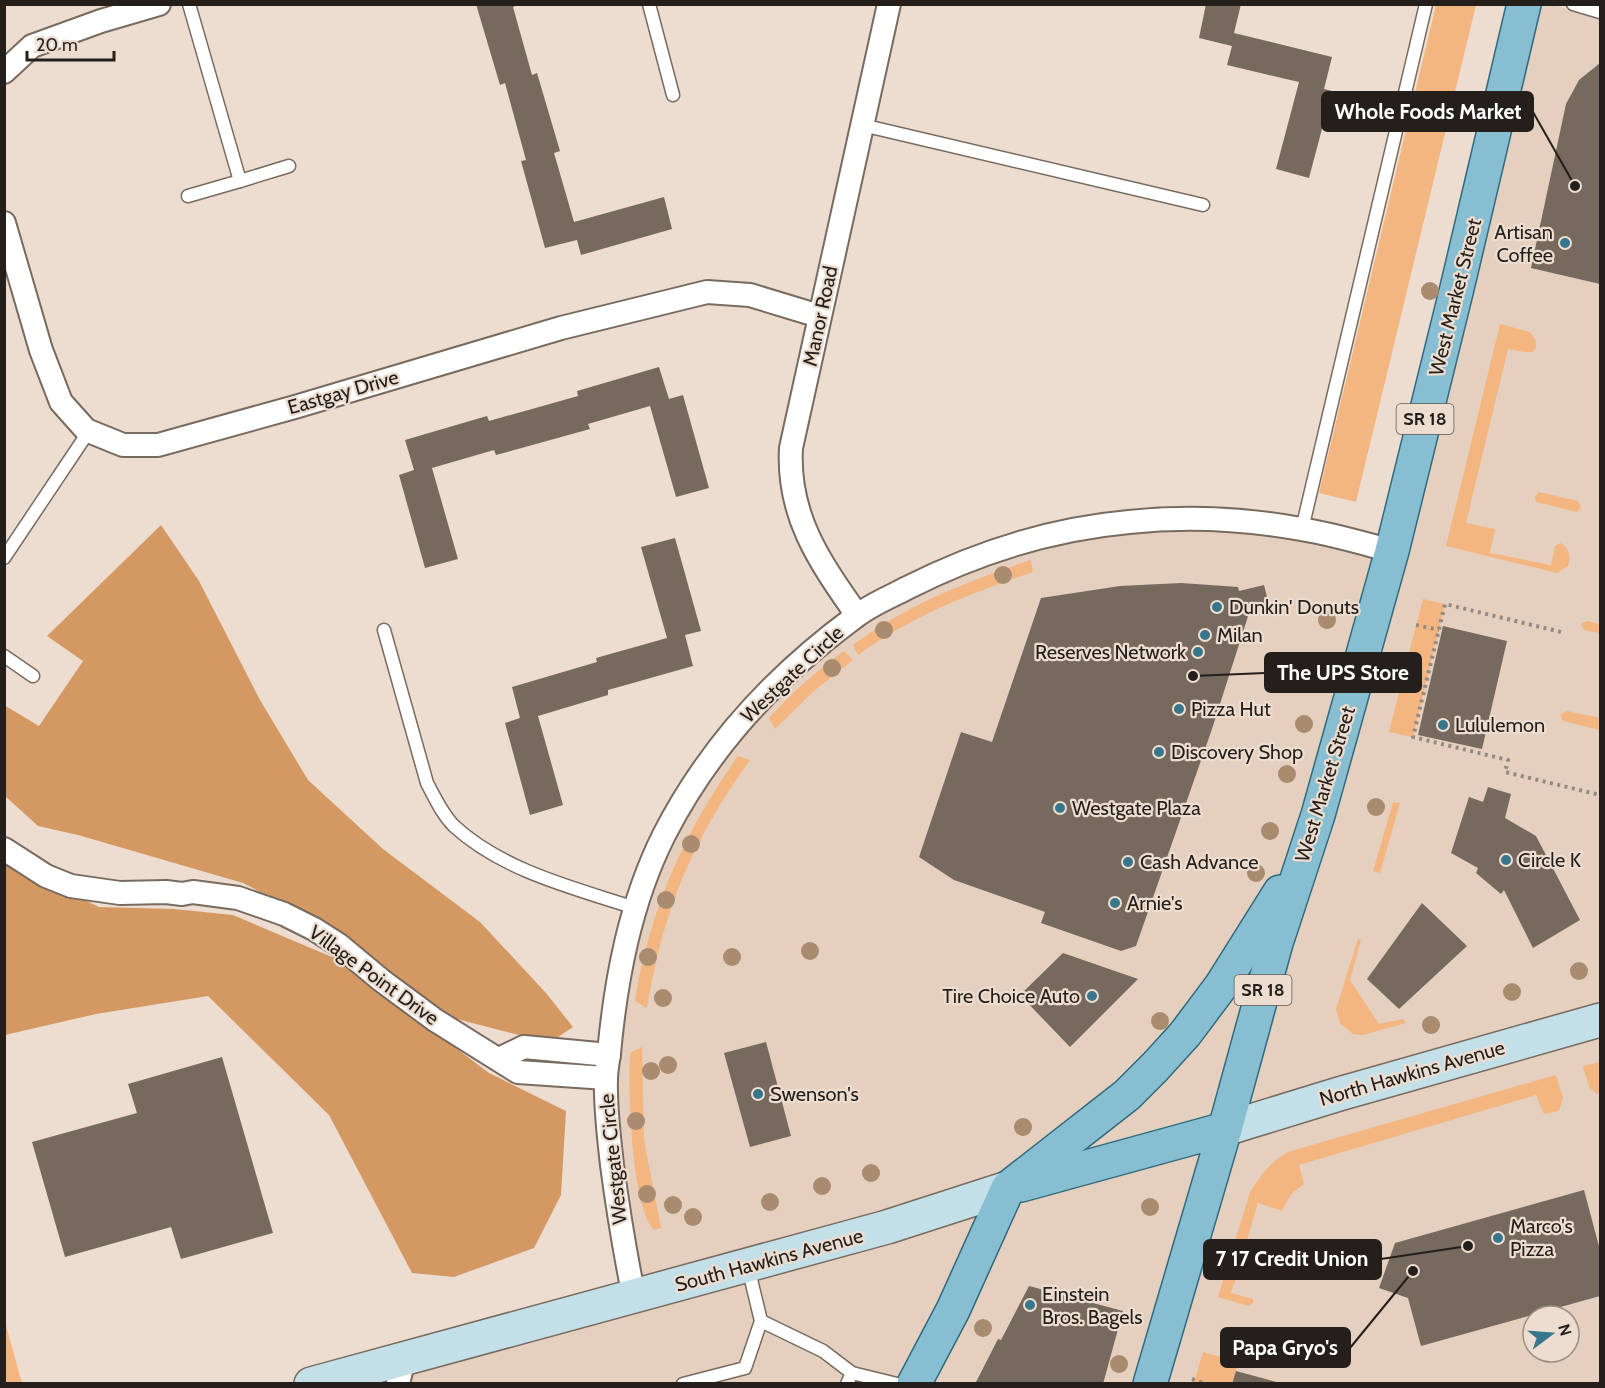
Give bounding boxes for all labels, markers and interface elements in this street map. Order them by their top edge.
scale bar [27,24,114,62]
text: 20 m [36,34,78,56]
callout: Whole Foods Market [1322,92,1533,131]
text: Whole Foods Market [1334,99,1522,124]
street label: West Market Street [1424,216,1486,378]
place label: Artisan Coffee [1494,220,1553,267]
marker: Artisan Coffee [1558,236,1572,250]
street label: Manor Road [798,264,842,368]
street label: Eastgay Drive [285,365,401,419]
road number: SR 18 [1396,404,1454,434]
place label: Dunkin' Donuts [1229,595,1359,619]
marker: Dunkin' Donuts [1210,600,1224,614]
street label: Westgate Circle [736,620,848,728]
place label: Milan [1217,623,1263,647]
marker: Milan [1198,628,1212,642]
place label: Reserves Network [1035,640,1186,664]
marker: Reserves Network [1191,645,1205,659]
callout: The UPS Store [1265,653,1421,692]
text: The UPS Store [1277,660,1409,685]
place label: Pizza Hut [1191,697,1271,721]
marker: Pizza Hut [1172,702,1186,716]
street label: West Market Street [1290,703,1360,865]
place label: Lululemon [1455,713,1545,737]
marker: Lululemon [1436,718,1450,732]
place label: Discovery Shop [1171,740,1303,764]
marker: Discovery Shop [1152,745,1166,759]
place label: Westgate Plaza [1072,796,1201,820]
marker: Westgate Plaza [1053,801,1067,815]
place label: Circle K [1518,848,1582,872]
place label: Cash Advance [1140,850,1258,874]
marker: Circle K [1499,853,1513,867]
marker: Cash Advance [1121,855,1135,869]
place label: Arnie's [1127,891,1182,915]
marker: Arnie's [1108,896,1122,910]
street label: Village Point Drive [304,920,444,1030]
road number: SR 18 [1234,975,1292,1005]
place label: Tire Choice Auto [942,984,1080,1008]
marker: Tire Choice Auto [1085,989,1099,1003]
street label: North Hawkins Avenue [1317,1035,1507,1111]
place label: Swenson's [770,1082,859,1106]
marker: Swenson's [751,1087,765,1101]
street label: Westgate Circle [594,1092,632,1226]
place label: Marco's Pizza [1510,1214,1573,1261]
street label: South Hawkins Avenue [672,1223,866,1297]
marker: Marco's Pizza [1491,1231,1505,1245]
callout: 7 17 Credit Union [1204,1240,1381,1279]
text: 7 17 Credit Union [1216,1246,1368,1271]
place label: Einstein Bros. Bagels [1042,1282,1143,1329]
marker: Einstein Bros. Bagels [1023,1298,1037,1312]
north arrow [1521,1304,1581,1364]
text: N [1554,1322,1576,1338]
callout: Papa Gryo's [1221,1328,1350,1367]
text: Papa Gryo's [1232,1335,1338,1360]

